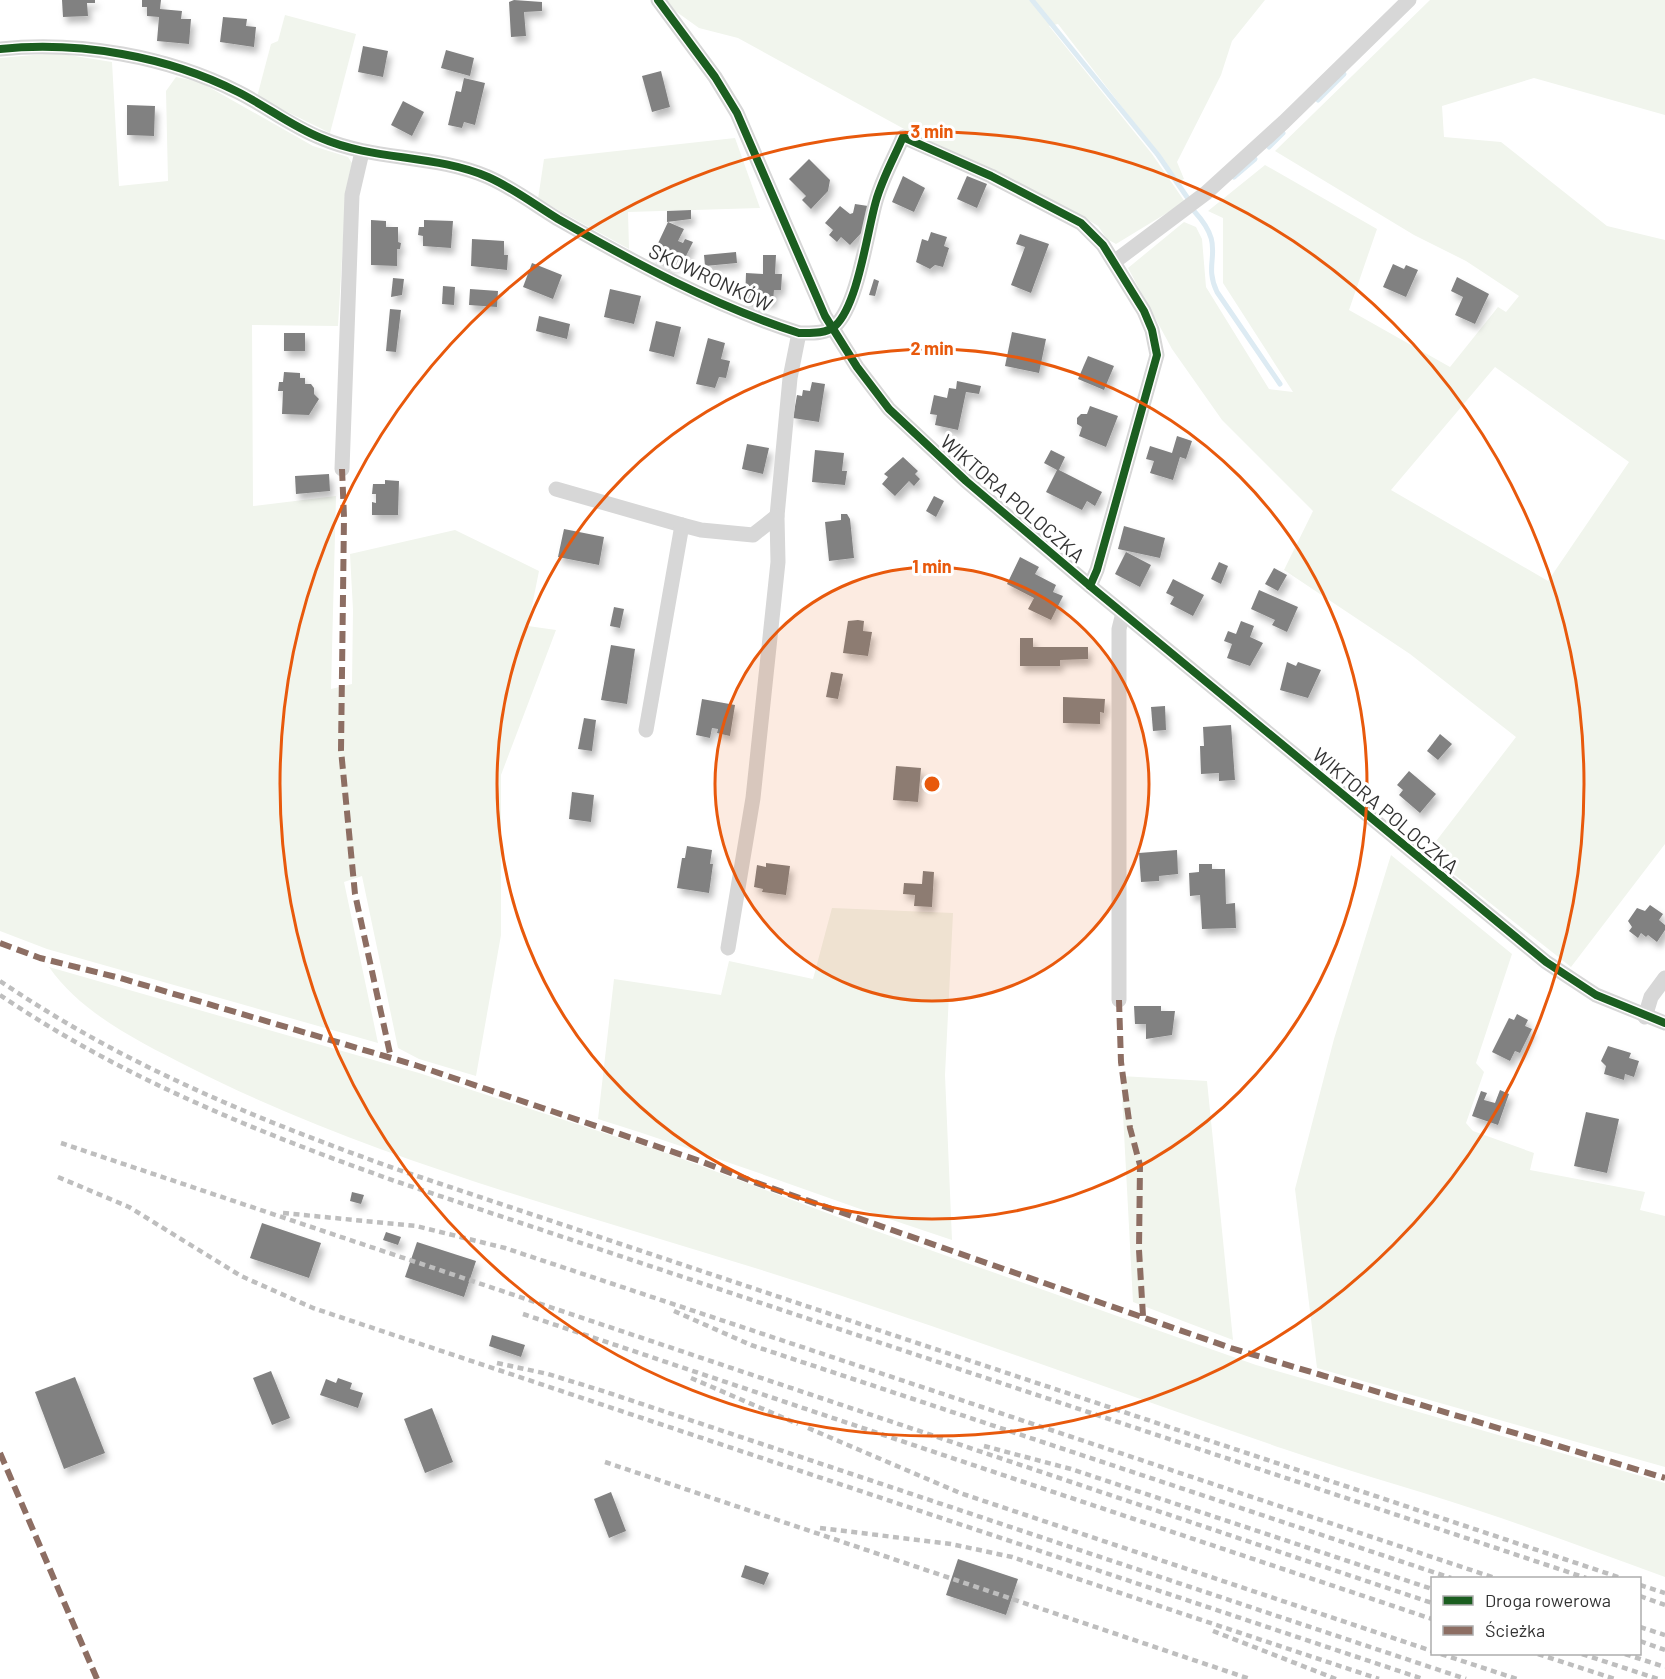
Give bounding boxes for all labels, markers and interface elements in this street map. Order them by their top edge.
text: 3 min [911,120,953,142]
street label: SKOWRONKÓW [645,238,777,316]
text: 2 min [910,337,954,359]
street label: WIKTORA POLOCZKA [936,429,1090,567]
text: 1 min [912,555,952,577]
street label: WIKTORA POLOCZKA [1308,742,1464,878]
centre of rings [922,774,942,794]
legend [1431,1577,1641,1655]
text: Droga rowerowa [1485,1589,1611,1611]
text: Ścieżka [1485,1619,1545,1641]

